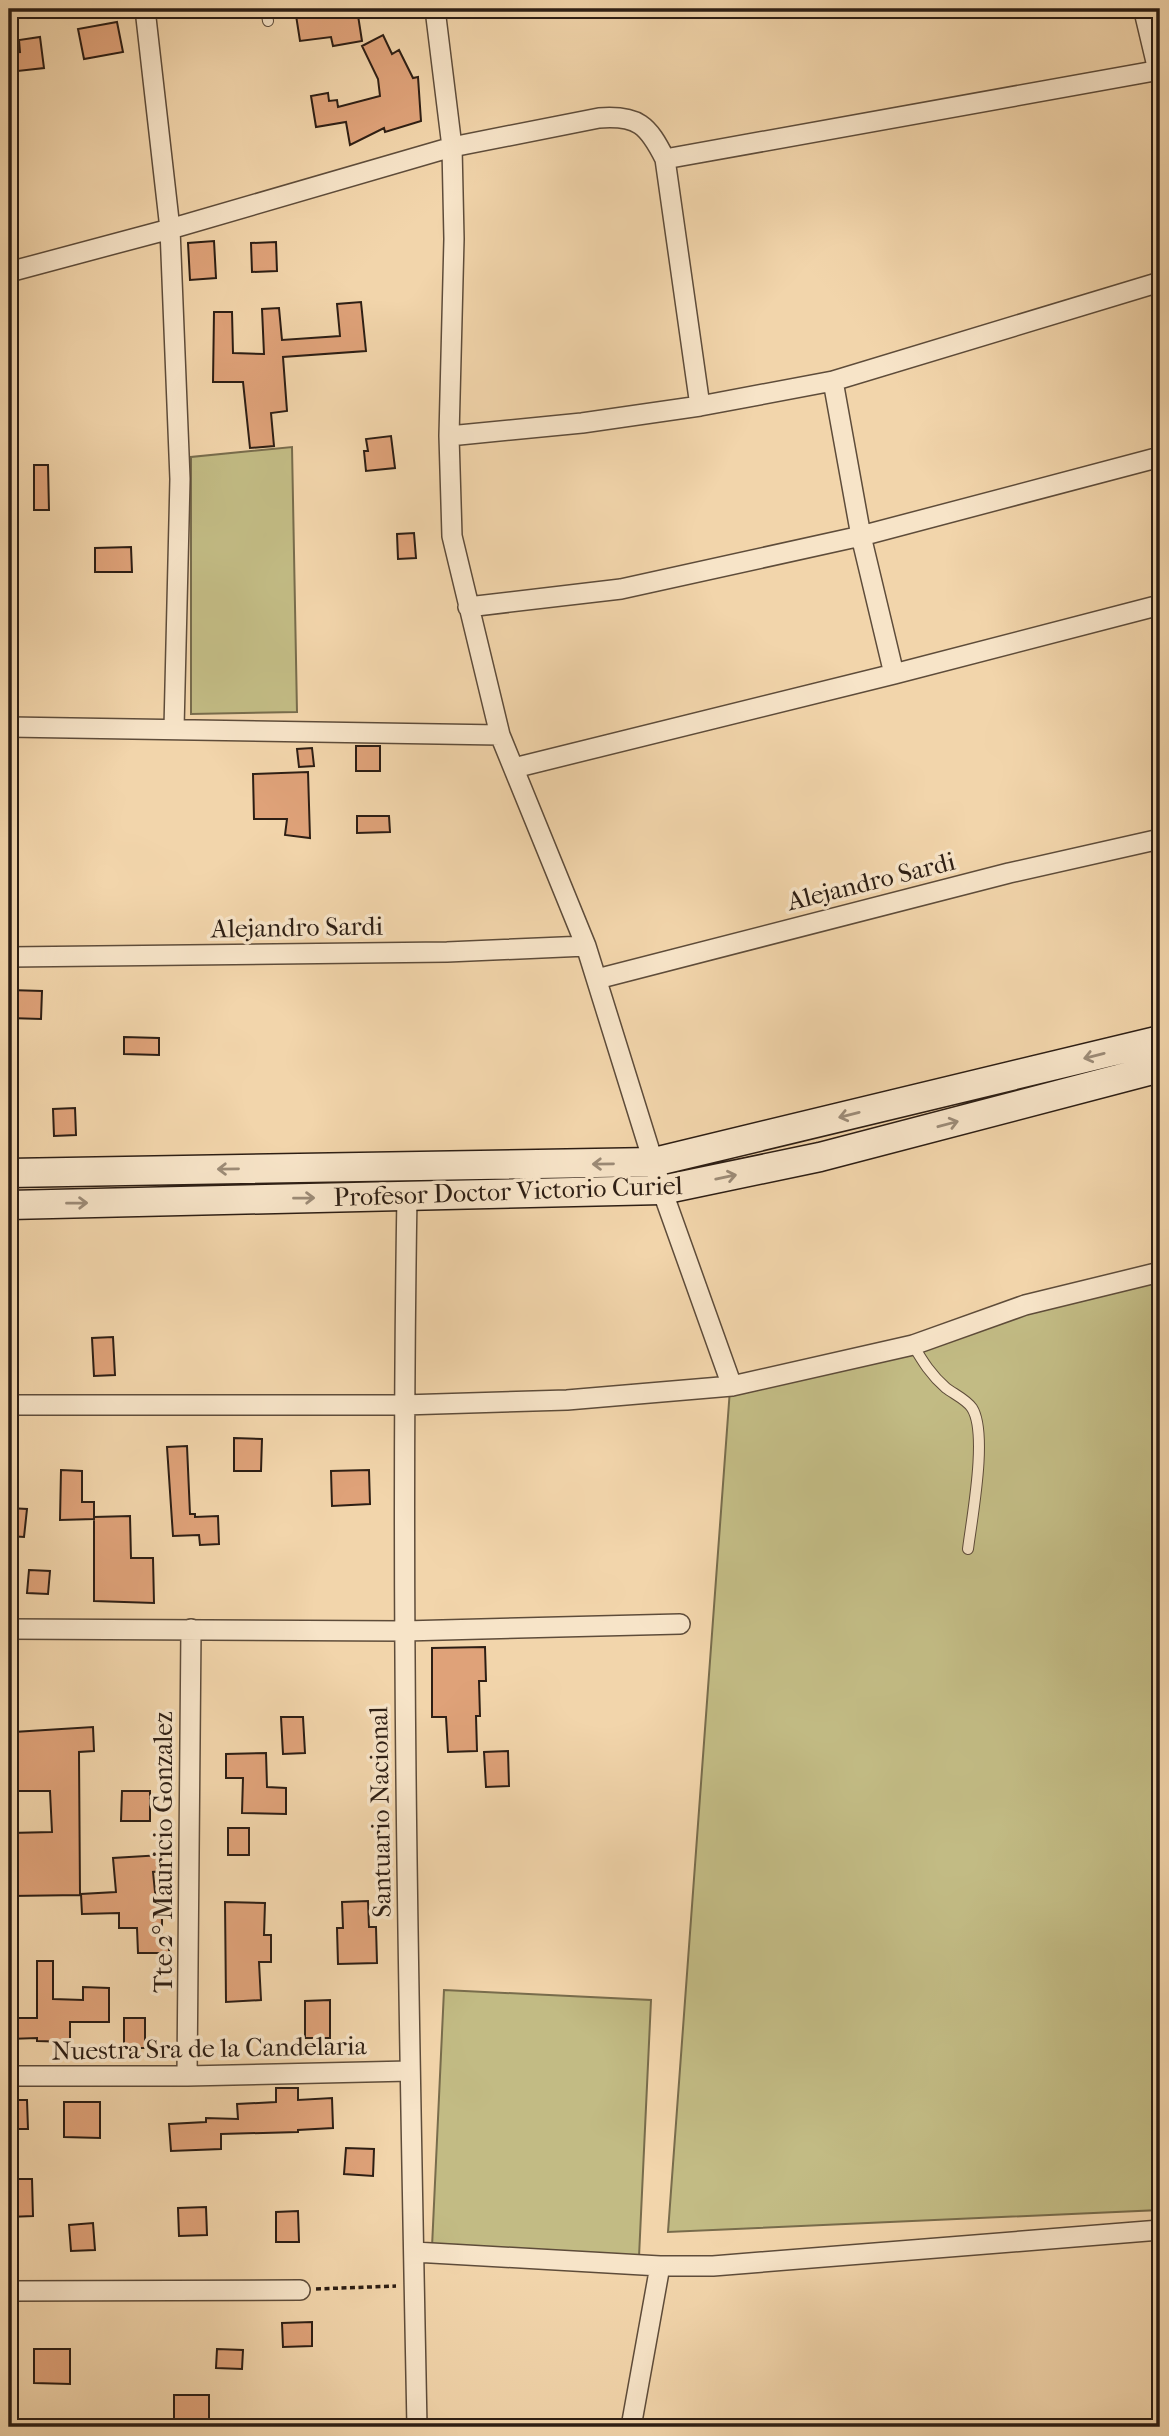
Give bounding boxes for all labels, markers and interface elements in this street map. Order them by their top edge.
street label: Alejandro Sardi [783,846,959,918]
street label: Alejandro Sardi [210,910,384,945]
one-way arrow [1083,1049,1106,1063]
one-way arrow [838,1109,861,1122]
one-way arrow [936,1117,959,1130]
one-way arrow [591,1157,614,1170]
one-way arrow [217,1163,240,1176]
one-way arrow [714,1169,737,1183]
street label: Profesor Doctor Victorio Curiel [333,1170,683,1213]
one-way arrow [293,1192,316,1205]
one-way arrow [65,1197,88,1210]
street label: Santuario Nacional [363,1706,398,1918]
street label: Tte 2° Mauricio Gonzalez [148,1711,179,1993]
street label: Nuestra Sra de la Candelaria [51,2030,368,2067]

